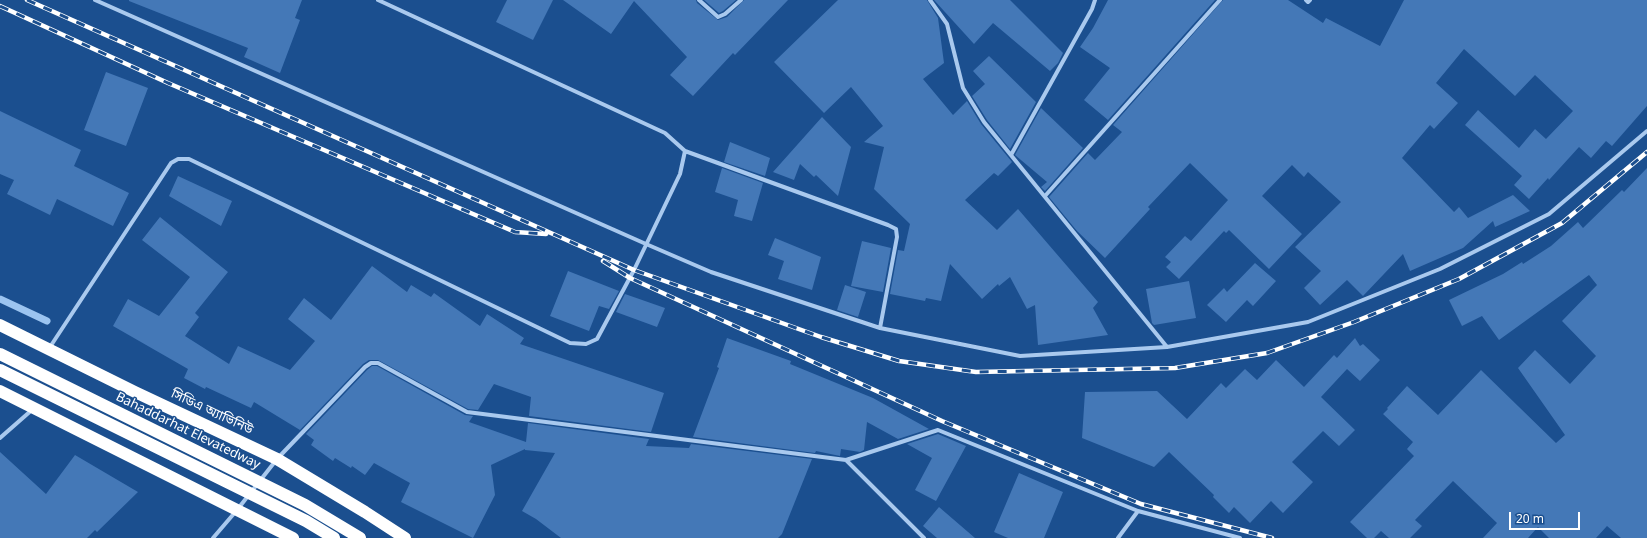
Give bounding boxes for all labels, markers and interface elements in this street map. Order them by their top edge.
street label: সিডিএ অ্যাভিনিউ [168,386,256,438]
street label: Bahaddarhat Elevatedway [113,389,263,473]
scale bar [1511,504,1582,530]
text: 20 m [1516,510,1544,527]

